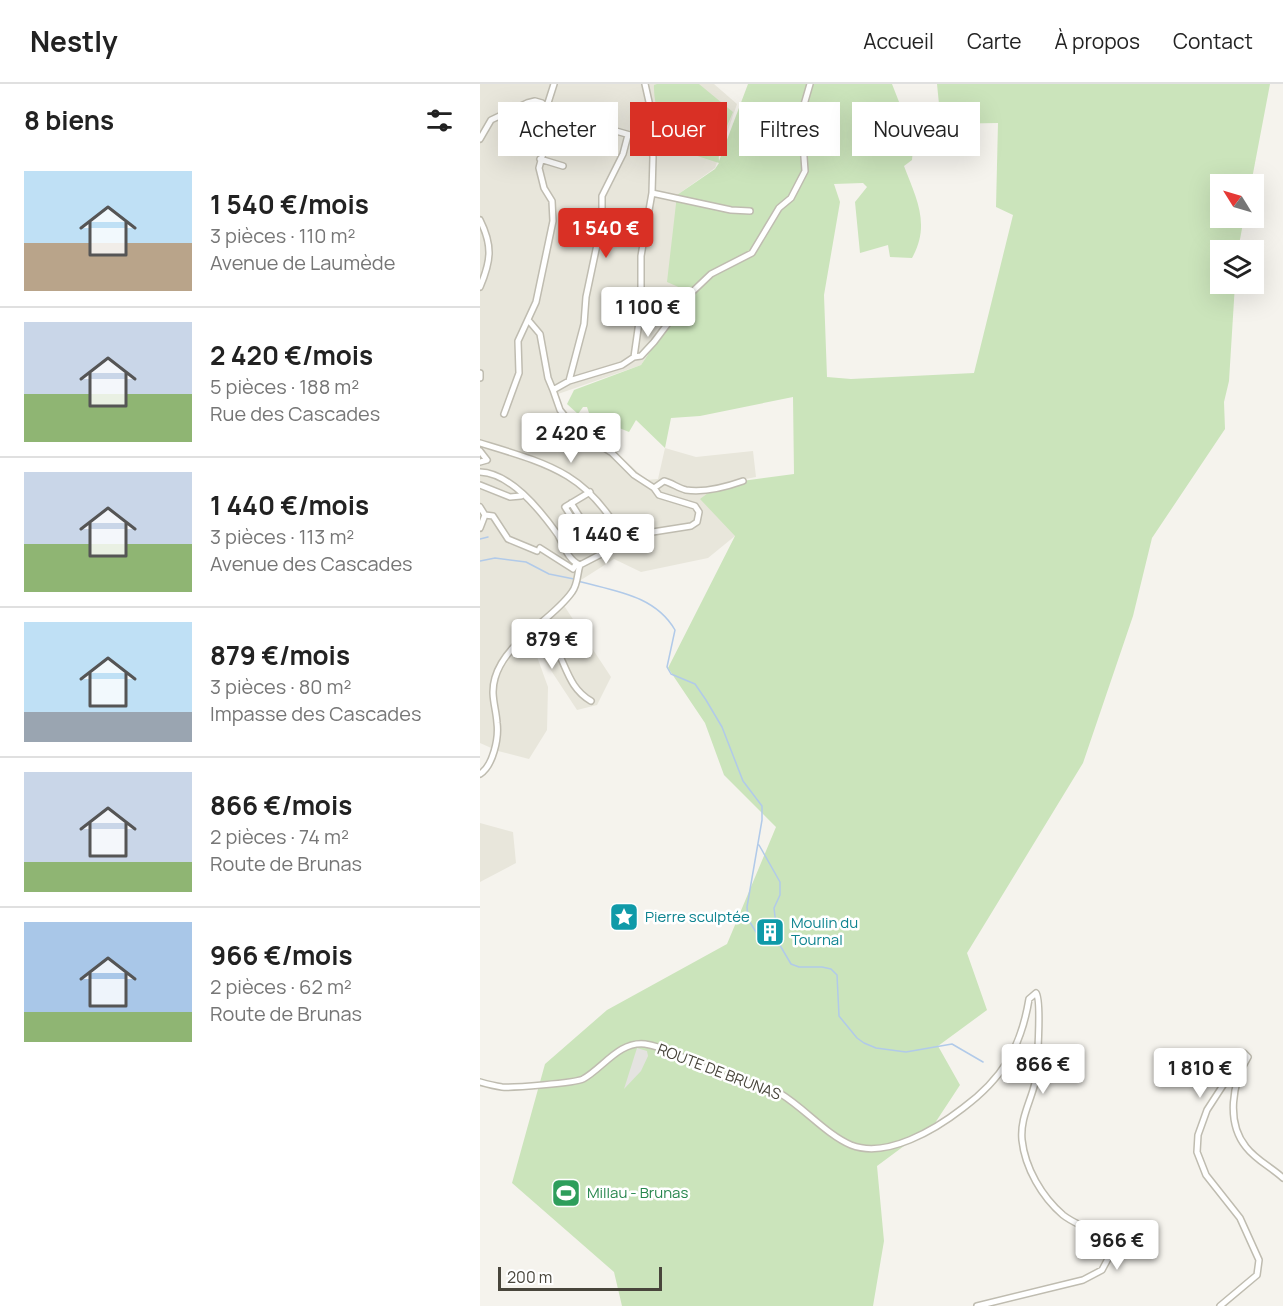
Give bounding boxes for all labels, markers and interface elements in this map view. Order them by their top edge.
text: Nestly [30,22,118,60]
text: Accueil [863,27,934,55]
text: Carte [967,27,1021,55]
text: À propos [1054,27,1140,55]
text: Contact [1173,27,1253,55]
text: 8 biens [24,102,114,138]
chip: Acheter [498,102,618,156]
chip: Louer [630,102,727,156]
chip: Filtres [739,102,840,156]
chip: Nouveau [852,102,980,156]
icon: filters [423,104,456,137]
north arrow [1210,174,1264,228]
map controls [1210,174,1264,294]
text: 1 540 €/mois [210,186,369,222]
icon: home [72,195,144,267]
pin: 1 540 € [551,208,661,259]
text: 1 540 € [572,214,640,241]
text: 3 pièces · 110 m² [210,222,356,249]
button: layers [1210,240,1264,294]
text: Avenue de Laumède [210,249,395,276]
pin: 1 100 € [593,287,703,338]
text: 1 100 € [615,293,681,320]
text: 2 420 €/mois [210,337,373,373]
icon: home [72,346,144,418]
text: 5 pièces · 188 m² [210,373,359,400]
text: Rue des Cascades [210,400,380,427]
pin: 2 420 € [516,413,626,464]
text: 2 420 € [536,419,606,446]
text: 1 440 €/mois [210,487,369,523]
icon: home [72,496,144,568]
pin: 1 440 € [551,514,661,565]
text: 1 440 € [572,520,640,547]
text: 3 pièces · 113 m² [210,523,354,550]
text: Avenue des Cascades [210,550,413,577]
pin: 879 € [510,619,594,670]
text: 879 € [526,625,579,652]
text: 879 €/mois [210,637,350,673]
icon: home [72,646,144,718]
text: 3 pièces · 80 m² [210,673,352,700]
text: Impasse des Cascades [210,700,421,727]
text: 866 €/mois [210,787,352,823]
icon: home [72,796,144,868]
text: 2 pièces · 74 m² [210,823,349,850]
text: Route de Brunas [210,850,362,877]
place icon: Pierre sculptée [608,901,640,933]
place label: Pierre sculptée [645,906,750,927]
place label: Moulin du Tournal [791,912,858,950]
building icon: Moulin du Tournal [754,916,786,948]
text: 966 €/mois [210,937,353,973]
icon: home [72,946,144,1018]
text: 2 pièces · 62 m² [210,973,352,1000]
text: Route de Brunas [210,1000,362,1027]
street label: ROUTE DE BRUNAS [654,1038,784,1105]
pin: 866 € [1001,1044,1085,1095]
pin: 1 810 € [1145,1048,1255,1099]
text: 866 € [1016,1050,1070,1077]
text: 1 810 € [1168,1054,1232,1081]
sports icon: Millau - Brunas [550,1177,582,1209]
place label: Millau - Brunas [587,1182,688,1203]
pin: 966 € [1075,1220,1159,1271]
text: 966 € [1090,1226,1144,1253]
scale bar [498,1264,662,1292]
text: 200 m [507,1266,552,1288]

